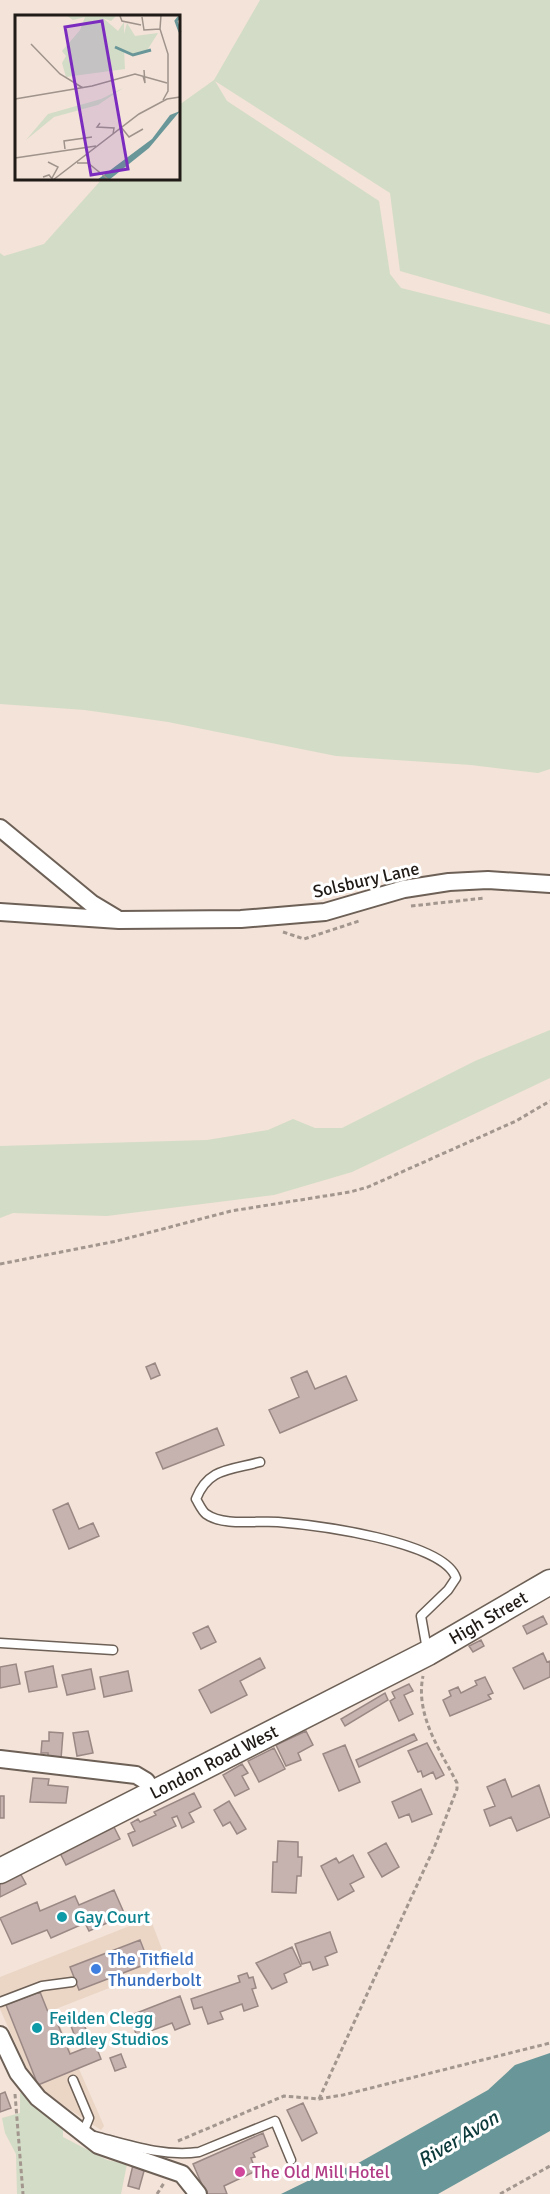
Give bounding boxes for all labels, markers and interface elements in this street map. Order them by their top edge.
inset map [15,15,180,180]
street label: Solsbury Lane [311,857,421,903]
street label: High Street [445,1586,531,1649]
street label: London Road West [146,1720,282,1804]
place label: Gay Court [74,1906,150,1928]
marker: Gay Court [55,1910,69,1924]
place label: The Titfield Thunderbolt [108,1948,202,1991]
marker: The Titfield Thunderbolt [89,1962,103,1976]
place label: Feilden Clegg Bradley Studios [49,2007,169,2050]
marker: Feilden Clegg Bradley Studios [30,2021,44,2035]
water label: River Avon [413,2105,504,2173]
place label: The Old Mill Hotel [252,2161,390,2183]
marker: The Old Mill Hotel [233,2165,247,2179]

